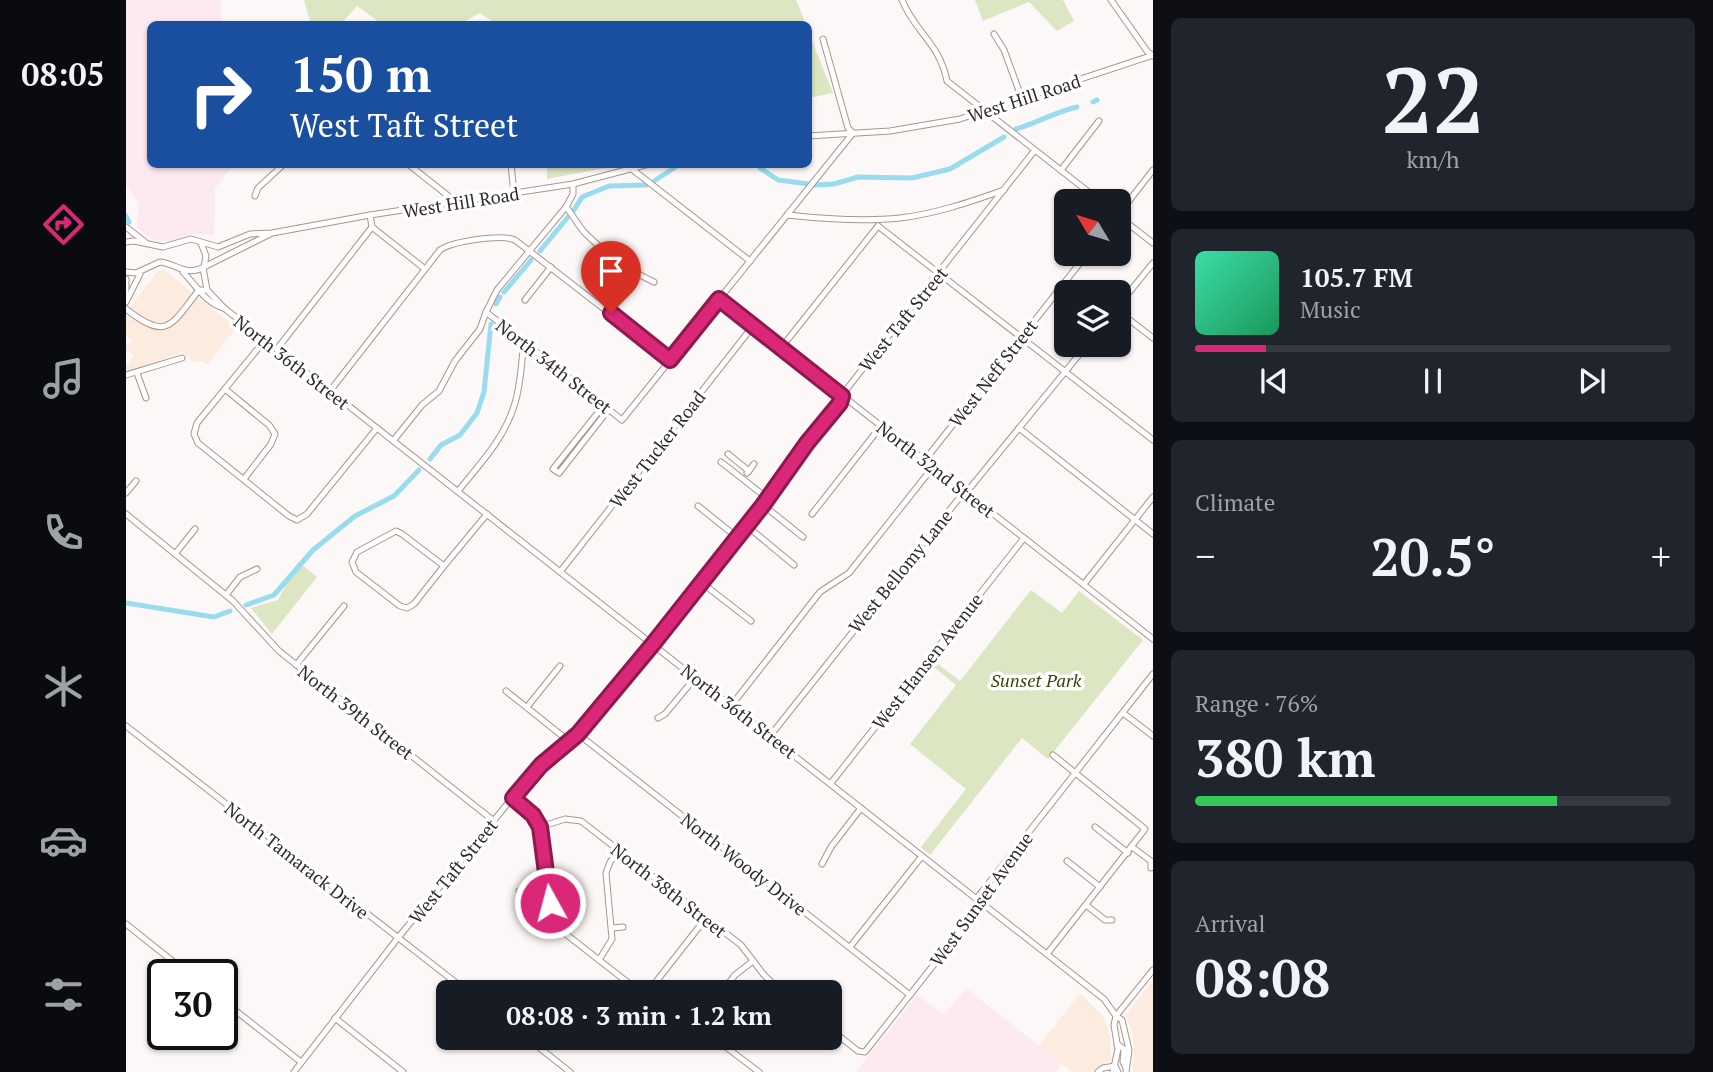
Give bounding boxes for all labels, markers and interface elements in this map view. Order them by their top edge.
text: 22 [1382,38,1484,159]
text: 150 m [290,41,432,106]
icon: right [175,49,266,140]
text: 08:05 [21,53,105,95]
street label: West Hill Road [964,68,1084,128]
text: West Taft Street [290,104,518,146]
text: km/h [1406,144,1460,175]
street label: West Hill Road [401,181,521,223]
north arrow [1054,189,1130,266]
map controls [1054,189,1131,357]
icon: directions [39,200,88,249]
pin [581,241,641,313]
icon: arrive [592,252,630,290]
text: 105.7 FM [1300,260,1413,294]
street label: West Taft Street [853,261,953,376]
button: layers [1054,280,1131,357]
text: Music [1300,294,1361,325]
street label: North 36th Street [229,309,355,415]
street label: North 34th Street [491,313,617,419]
street label: West Neff Street [943,314,1043,432]
icon: music [39,354,88,403]
icon: previous [1255,362,1293,400]
icon: pause [1414,362,1452,400]
icon: next [1573,362,1611,400]
street label: West Tucker Road [604,385,710,513]
street label: North 32nd Street [872,415,1000,523]
text: Climate [1195,487,1275,518]
street label: West Bellomy Lane [843,504,957,638]
icon: phone [39,508,88,557]
text: 20.5° [1370,522,1496,591]
text: − [1195,531,1215,581]
text: + [1651,531,1671,581]
street label: West Hansen Avenue [866,588,988,734]
street label: North 36th Street [676,658,802,764]
street label: North 39th Street [293,659,419,765]
icon: climate [39,662,88,711]
park label: Sunset Park [991,668,1082,692]
text: Range · 76% [1195,688,1318,719]
text: 380 km [1195,723,1376,792]
street label: North Tamarack Drive [220,796,374,924]
street label: North Woody Drive [676,807,812,921]
street label: West Taft Street [403,813,503,928]
icon: car [39,816,88,865]
street label: West Sunset Avenue [924,827,1038,971]
street label: North 38th Street [606,837,732,943]
position arrow [513,866,587,940]
text: Arrival [1195,908,1266,939]
text: 08:08 [1195,943,1330,1012]
speed limit sign: 30 [147,959,238,1050]
icon: filters [39,970,88,1019]
text: 08:08 · 3 min · 1.2 km [506,998,772,1032]

